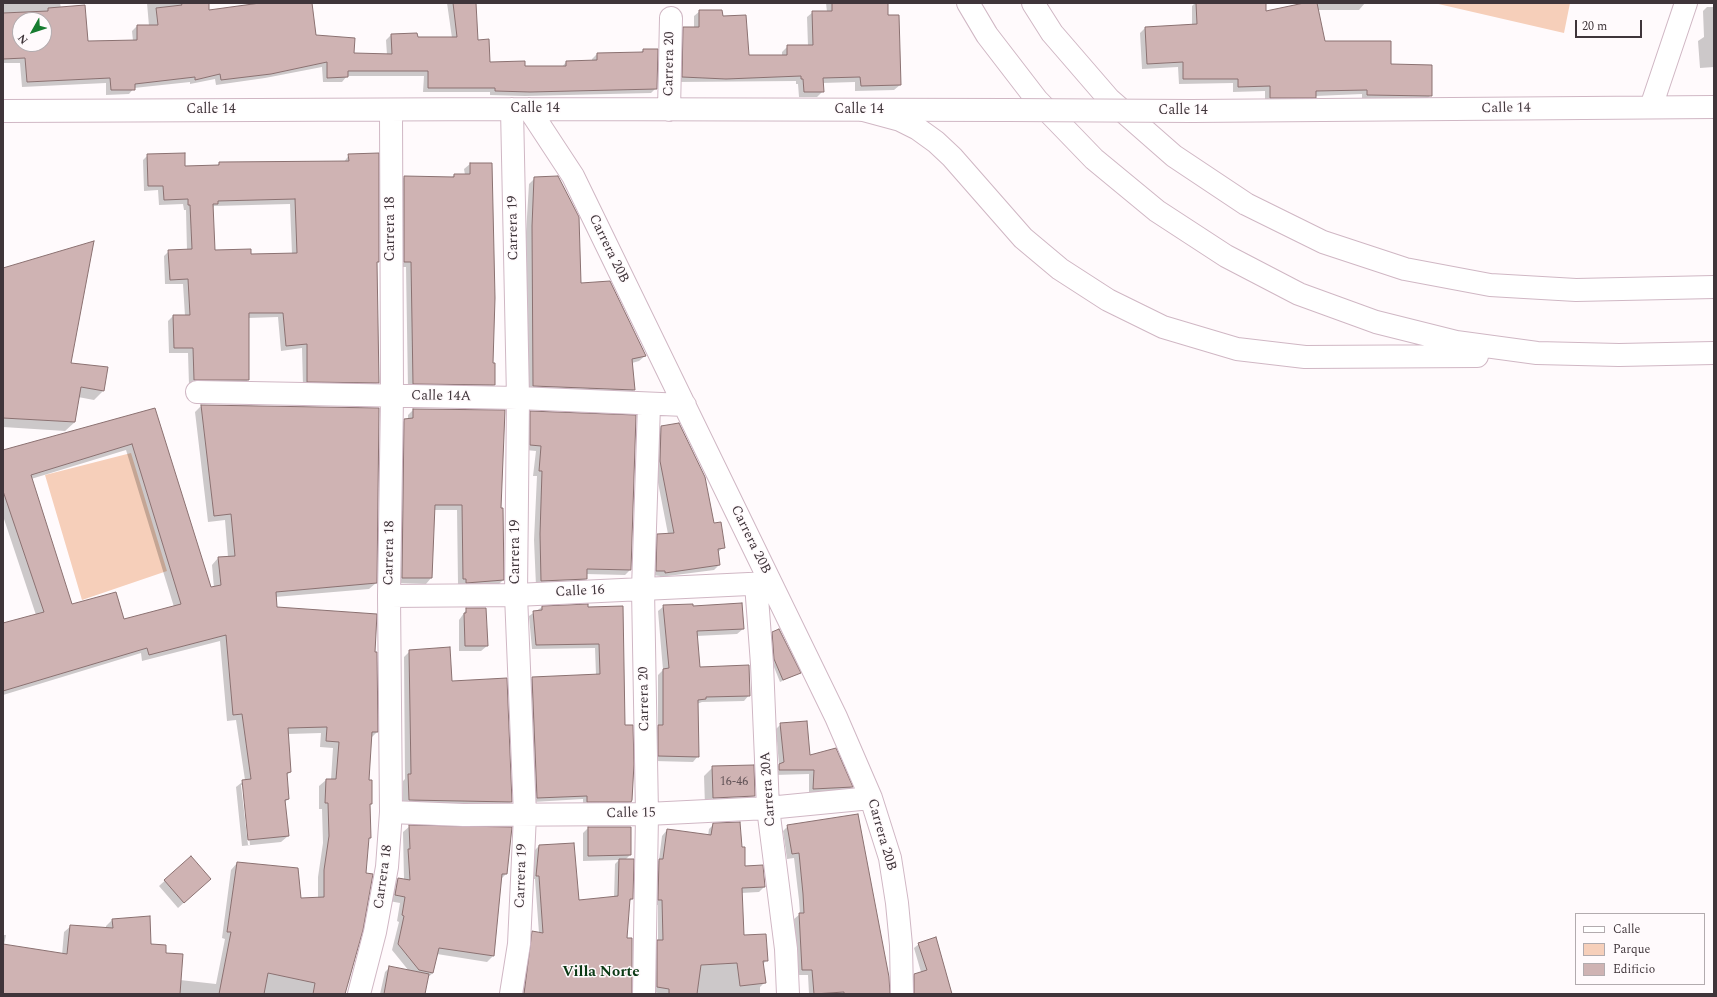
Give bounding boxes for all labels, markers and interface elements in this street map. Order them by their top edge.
north arrow [12,12,52,52]
scale bar [1577,12,1644,38]
text: 20 m [1582,17,1607,36]
text: N [14,30,33,48]
street label: Carrera 20 [661,31,679,97]
street label: Calle 14 [1481,100,1531,118]
street label: Calle 14 [510,101,560,117]
street label: Calle 14 [186,102,236,118]
street label: Calle 14 [834,102,884,118]
street label: Calle 14 [1158,103,1208,119]
street label: Carrera 19 [505,195,523,261]
street label: Carrera 18 [383,197,399,261]
street label: Carrera 20B [584,212,632,286]
street label: Calle 14A [411,388,471,406]
street label: Carrera 20B [726,503,774,577]
street label: Carrera 18 [381,520,399,586]
street label: Carrera 19 [508,520,524,584]
street label: Calle 16 [555,582,605,602]
street label: Carrera 20 [636,666,654,732]
street label: Carrera 20A [758,751,780,827]
house number: 16-46 [720,776,748,790]
street label: Carrera 20B [863,797,899,873]
street label: Calle 15 [606,805,656,823]
street label: Carrera 19 [512,843,532,909]
street label: Carrera 18 [371,844,397,910]
legend [1575,913,1705,985]
text: Calle [1613,920,1640,939]
text: Parque [1613,940,1650,959]
text: Edificio [1613,960,1655,979]
district label: Villa Norte [562,964,640,982]

